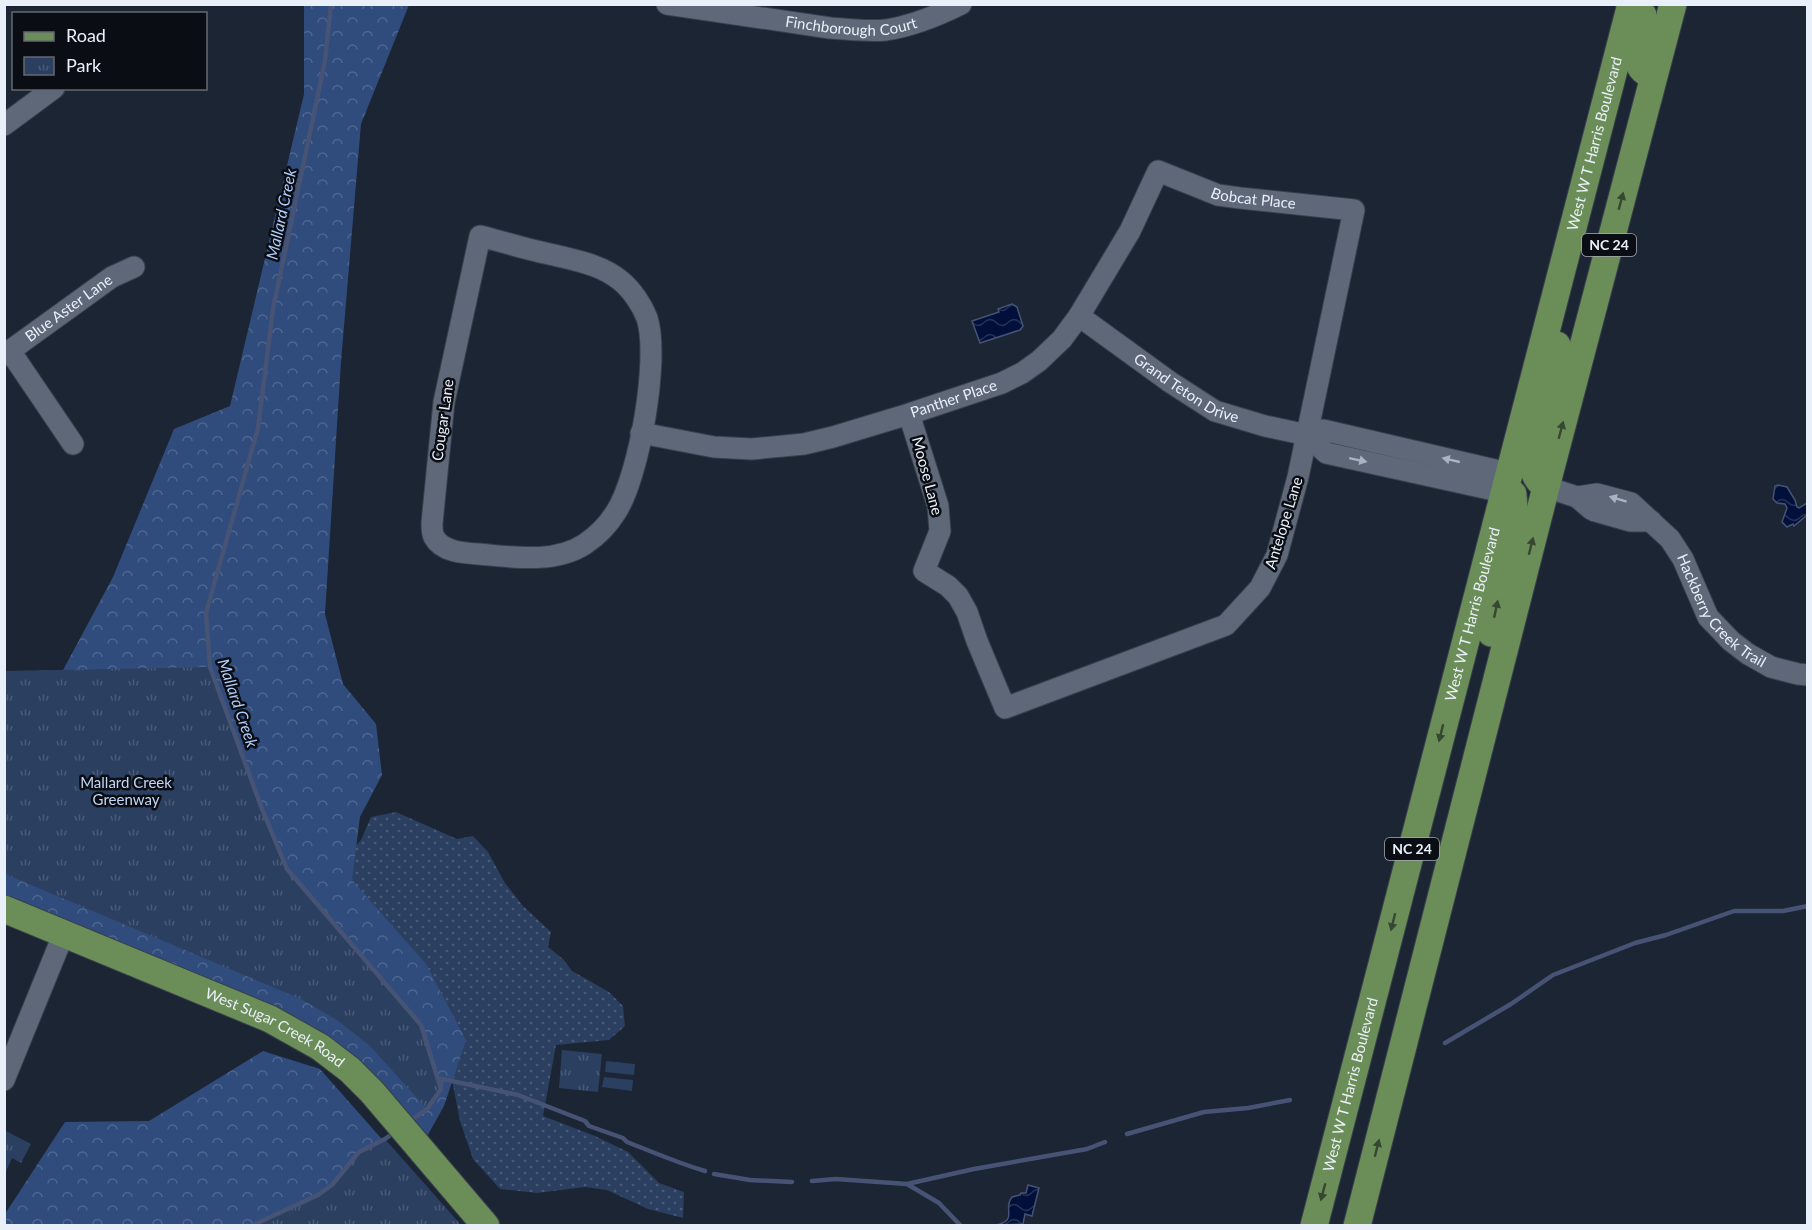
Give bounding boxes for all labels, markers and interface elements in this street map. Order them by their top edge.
legend [12,12,207,90]
street label: Finchborough Court [784,12,919,39]
text: Road [66,24,106,46]
text: Park [66,54,102,76]
street label: West W T Harris Boulevard [1563,55,1625,233]
water label: Mallard Creek [262,166,299,261]
street label: Bobcat Place [1208,183,1297,212]
one-way arrow [1616,191,1626,210]
road number: NC 24 [1582,234,1636,256]
street label: Blue Aster Lane [21,270,115,345]
street label: Grand Teton Drive [1131,349,1241,426]
street label: Panther Place [908,375,999,421]
street label: Cougar Lane [427,378,457,462]
one-way arrow [1557,421,1566,439]
street label: Moose Lane [909,435,947,517]
one-way arrow [1442,454,1461,464]
one-way arrow [1349,455,1367,465]
street label: Antelope Lane [1261,474,1306,571]
one-way arrow [1609,494,1627,503]
street label: West W T Harris Boulevard [1441,525,1503,703]
one-way arrow [1527,537,1536,555]
street label: Hackberry Creek Trail [1674,551,1769,670]
one-way arrow [1491,600,1501,618]
water label: Mallard Creek [214,656,263,750]
one-way arrow [1436,724,1446,742]
park label: Mallard Creek Greenway [80,773,172,808]
road number: NC 24 [1385,838,1439,860]
one-way arrow [1388,913,1397,931]
street label: West Sugar Creek Road [203,983,348,1071]
street label: West W T Harris Boulevard [1318,995,1381,1173]
one-way arrow [1372,1139,1382,1158]
one-way arrow [1318,1183,1328,1201]

